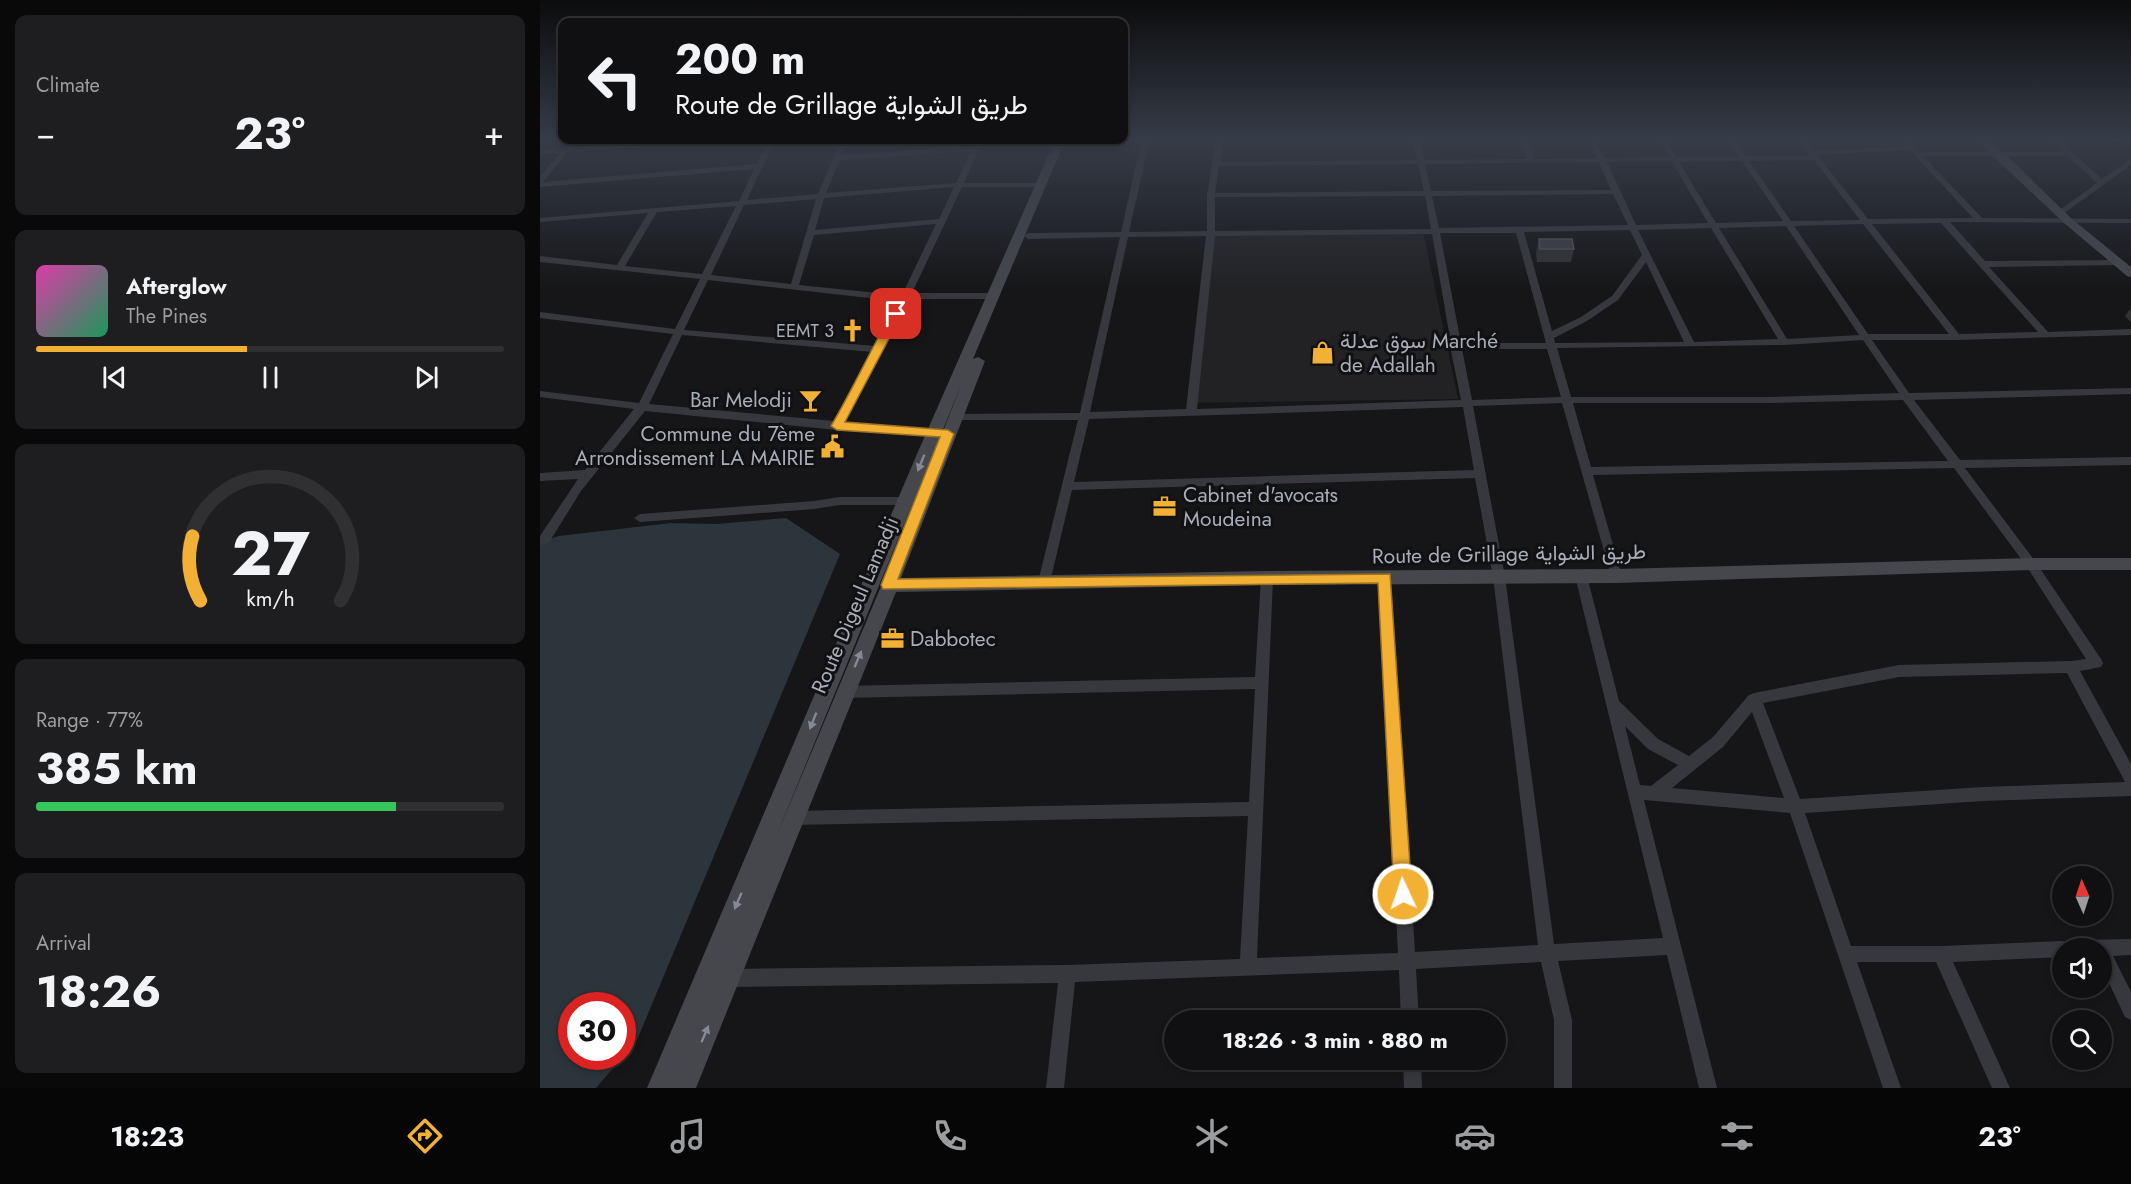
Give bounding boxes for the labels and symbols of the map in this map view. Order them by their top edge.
pin [870,288,921,339]
place label: EEMT 3 [776,318,834,344]
church icon: EEMT 3 [839,318,865,344]
place label: سوق عدلة Marché de Adallah [1340,326,1498,380]
shop icon: سوق عدلة Marché de Adallah [1309,340,1335,366]
place label: Bar Melodji [690,385,792,415]
bar icon: Bar Melodji [797,387,823,413]
place label: Commune du 7ème Arrondissement LA MAIRIE [575,419,815,473]
public building icon: Commune du 7ème Arrondissement LA MAIRIE [820,433,846,459]
one-way arrow [916,455,926,473]
place label: Cabinet d'avocats Moudeina [1183,480,1338,534]
office icon: Cabinet d'avocats Moudeina [1152,494,1178,520]
street label: Route Digeul Lamadji [804,512,906,698]
street label: Route de Grillage طريق الشواية [1372,537,1646,571]
place label: Dabbotec [910,624,996,654]
office icon: Dabbotec [879,626,905,652]
one-way arrow [853,649,863,667]
one-way arrow [808,712,818,730]
position arrow [1371,862,1435,926]
north arrow [2052,866,2112,926]
one-way arrow [733,892,743,910]
speed limit sign: 30 [558,992,636,1070]
one-way arrow [701,1025,710,1043]

